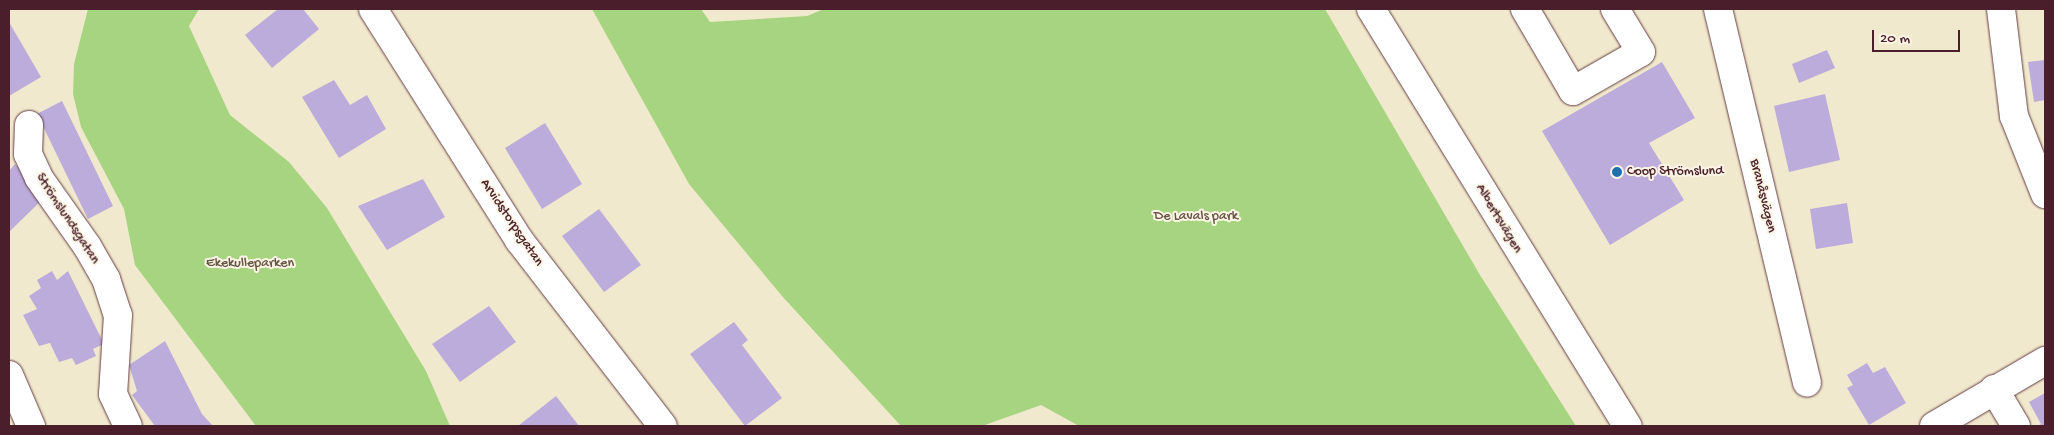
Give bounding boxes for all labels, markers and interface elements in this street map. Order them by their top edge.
scale bar [1874,20,1962,52]
text: 20 m [1880,30,1910,48]
street label: Branåsvägen [1745,157,1779,235]
place label: Coop Strömslund [1627,164,1723,180]
marker: Coop Strömslund [1611,166,1623,178]
street label: Strömslundsgatan [31,170,103,268]
street label: Arvidstorpsgatan [476,176,546,270]
street label: Albertsvägen [1471,181,1525,257]
park label: De Lavals park [1154,209,1238,225]
park label: Ekekulleparken [206,256,294,272]

